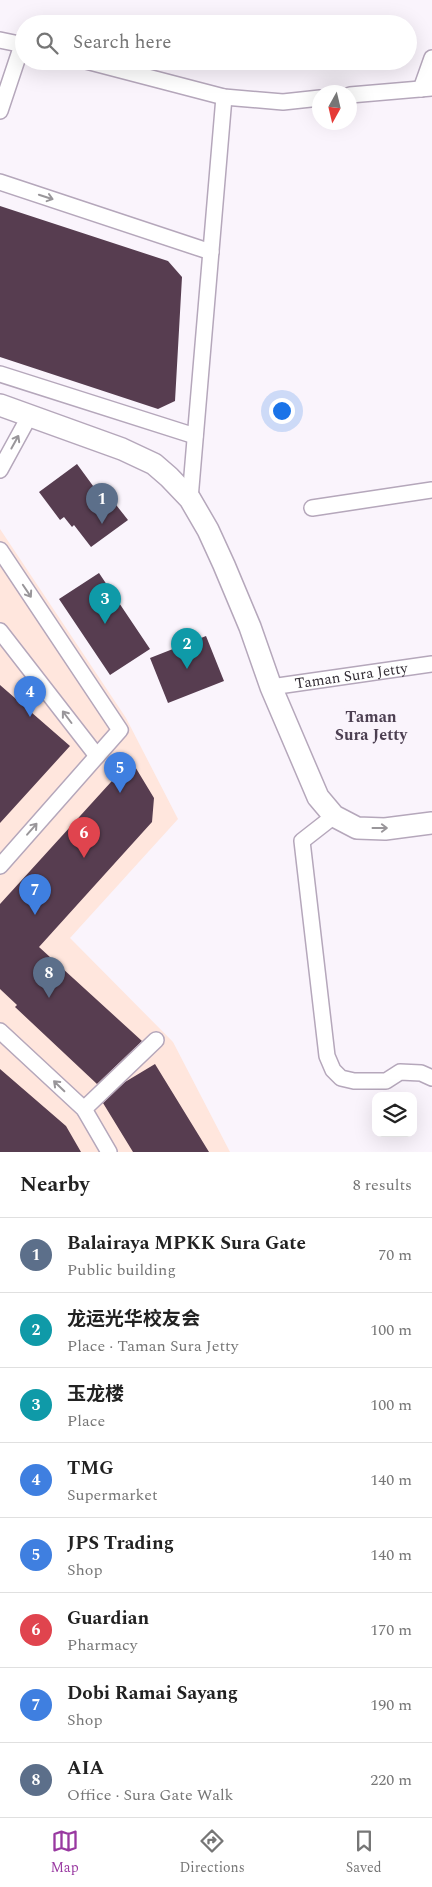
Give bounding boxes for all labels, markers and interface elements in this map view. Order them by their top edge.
search box [15,15,417,70]
text: Search here [73,28,172,57]
icon: search [33,29,61,57]
north arrow [312,85,357,130]
one-way arrow [38,193,54,203]
your location [269,398,295,424]
one-way arrow [11,435,20,450]
pin: 1 [86,483,118,524]
one-way arrow [22,583,32,597]
pin: 3 [89,583,121,624]
pin: 2 [171,628,203,669]
street label: Taman Sura Jetty [293,656,410,695]
pin: 4 [14,676,46,717]
district label: Taman Sura Jetty [335,705,409,747]
one-way arrow [62,711,73,724]
pin: 5 [104,752,136,793]
pin: 6 [68,817,100,858]
one-way arrow [26,823,38,836]
one-way arrow [372,823,388,833]
pin: 7 [19,874,51,915]
pin: 8 [33,957,65,998]
one-way arrow [53,1080,66,1092]
map controls [372,1092,417,1137]
button: layers [372,1092,417,1137]
text: Nearby [20,1169,90,1201]
text: 8 results [353,1173,412,1197]
text: Balairaya MPKK Sura Gate [67,1229,306,1258]
text: 1 [32,1243,40,1267]
text: 70 m [378,1243,412,1267]
text: Public building [67,1258,176,1282]
text: 龙运光华校友会 [67,1305,200,1334]
text: 2 [32,1318,40,1342]
text: 100 m [370,1318,412,1342]
text: Place · Taman Sura Jetty [67,1334,238,1358]
text: 玉龙楼 [67,1380,124,1409]
text: 3 [32,1393,40,1417]
text: 100 m [370,1393,412,1417]
text: Place [67,1409,105,1433]
text: TMG [67,1454,114,1483]
text: 4 [32,1468,40,1492]
text: 140 m [370,1468,412,1492]
text: Supermarket [67,1483,158,1507]
text: JPS Trading [67,1529,174,1558]
text: 5 [32,1543,40,1567]
text: 140 m [370,1543,412,1567]
text: Shop [67,1558,103,1582]
text: Guardian [67,1604,149,1633]
text: 6 [32,1618,40,1642]
text: 170 m [370,1618,412,1642]
text: Pharmacy [67,1633,137,1657]
text: Dobi Ramai Sayang [67,1679,238,1708]
text: 7 [32,1693,40,1717]
text: 190 m [370,1693,412,1717]
text: Shop [67,1708,103,1732]
text: AIA [67,1754,104,1783]
text: 8 [32,1768,40,1792]
text: 220 m [370,1768,412,1792]
text: Office · Sura Gate Walk [67,1783,234,1807]
tab: Map [50,1827,79,1878]
tab: Directions [179,1827,245,1878]
tab: Saved [346,1827,382,1878]

